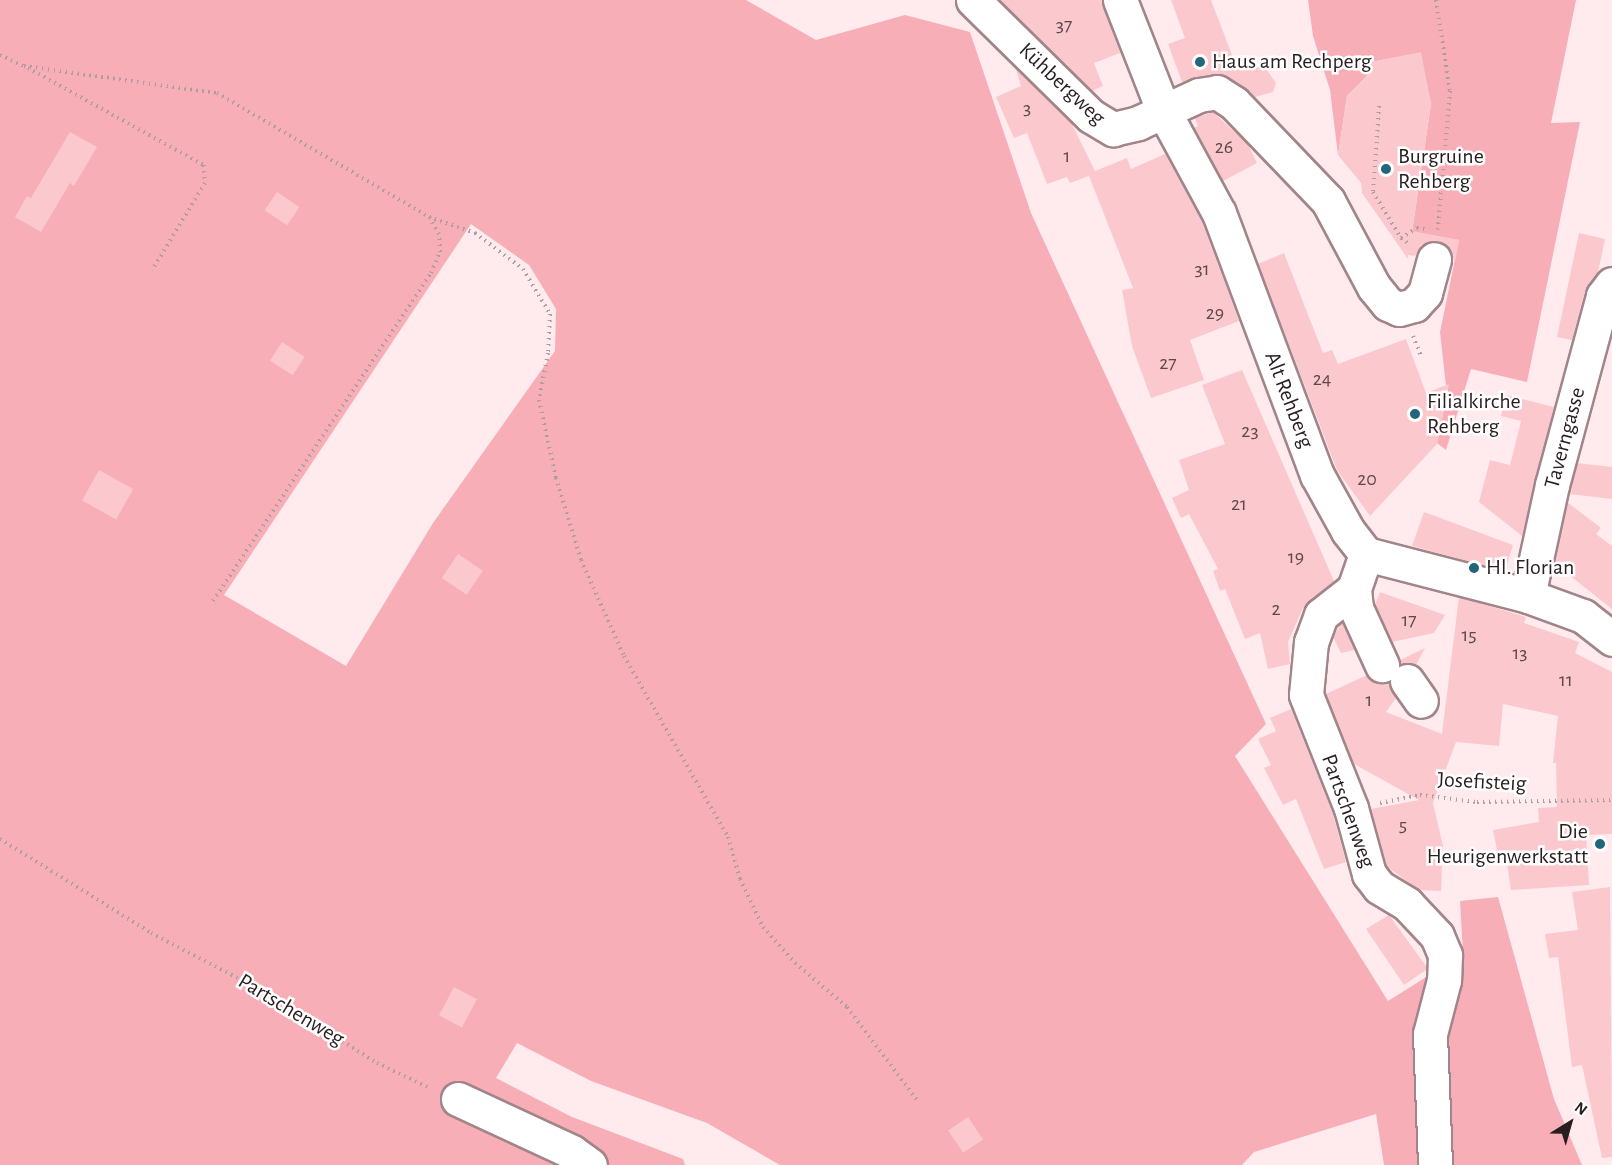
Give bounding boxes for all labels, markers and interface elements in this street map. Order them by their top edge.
house number: 37 [1056,13,1072,37]
street label: Kühbergweg [1013,37,1111,131]
place label: Haus am Rechperg [1212,49,1372,75]
marker: Haus am Rechperg [1193,55,1207,69]
house number: 3 [1023,96,1031,120]
house number: 26 [1215,135,1233,159]
place label: Burgruine Rehberg [1398,143,1484,194]
house number: 1 [1064,144,1070,168]
marker: Burgruine Rehberg [1379,162,1393,176]
house number: 31 [1194,257,1210,281]
house number: 29 [1206,301,1224,325]
street label: Alt Rehberg [1259,348,1319,452]
house number: 27 [1159,351,1177,375]
house number: 24 [1313,367,1331,391]
street label: Taverngasse [1539,384,1591,492]
place label: Filialkirche Rehberg [1427,388,1521,440]
marker: Filialkirche Rehberg [1408,407,1422,421]
house number: 23 [1241,419,1259,443]
house number: 20 [1357,467,1377,491]
house number: 21 [1231,492,1247,516]
house number: 19 [1288,545,1304,569]
place label: Hl. Florian [1486,555,1574,581]
marker: Hl. Florian [1467,561,1481,575]
house number: 2 [1271,597,1281,621]
house number: 17 [1401,608,1417,632]
house number: 15 [1461,623,1477,647]
house number: 13 [1512,641,1528,665]
house number: 11 [1559,668,1573,692]
house number: 1 [1366,688,1372,712]
street label: Partschenweg [1315,750,1381,872]
street label: Josefisteig [1437,766,1527,798]
house number: 5 [1399,813,1407,837]
place label: Die Heurigenwerkstatt [1427,818,1588,870]
marker: Die Heurigenwerkstatt [1593,837,1607,851]
street label: Partschenweg [233,968,349,1052]
north arrow [1540,1093,1600,1153]
text: N [1572,1099,1590,1118]

